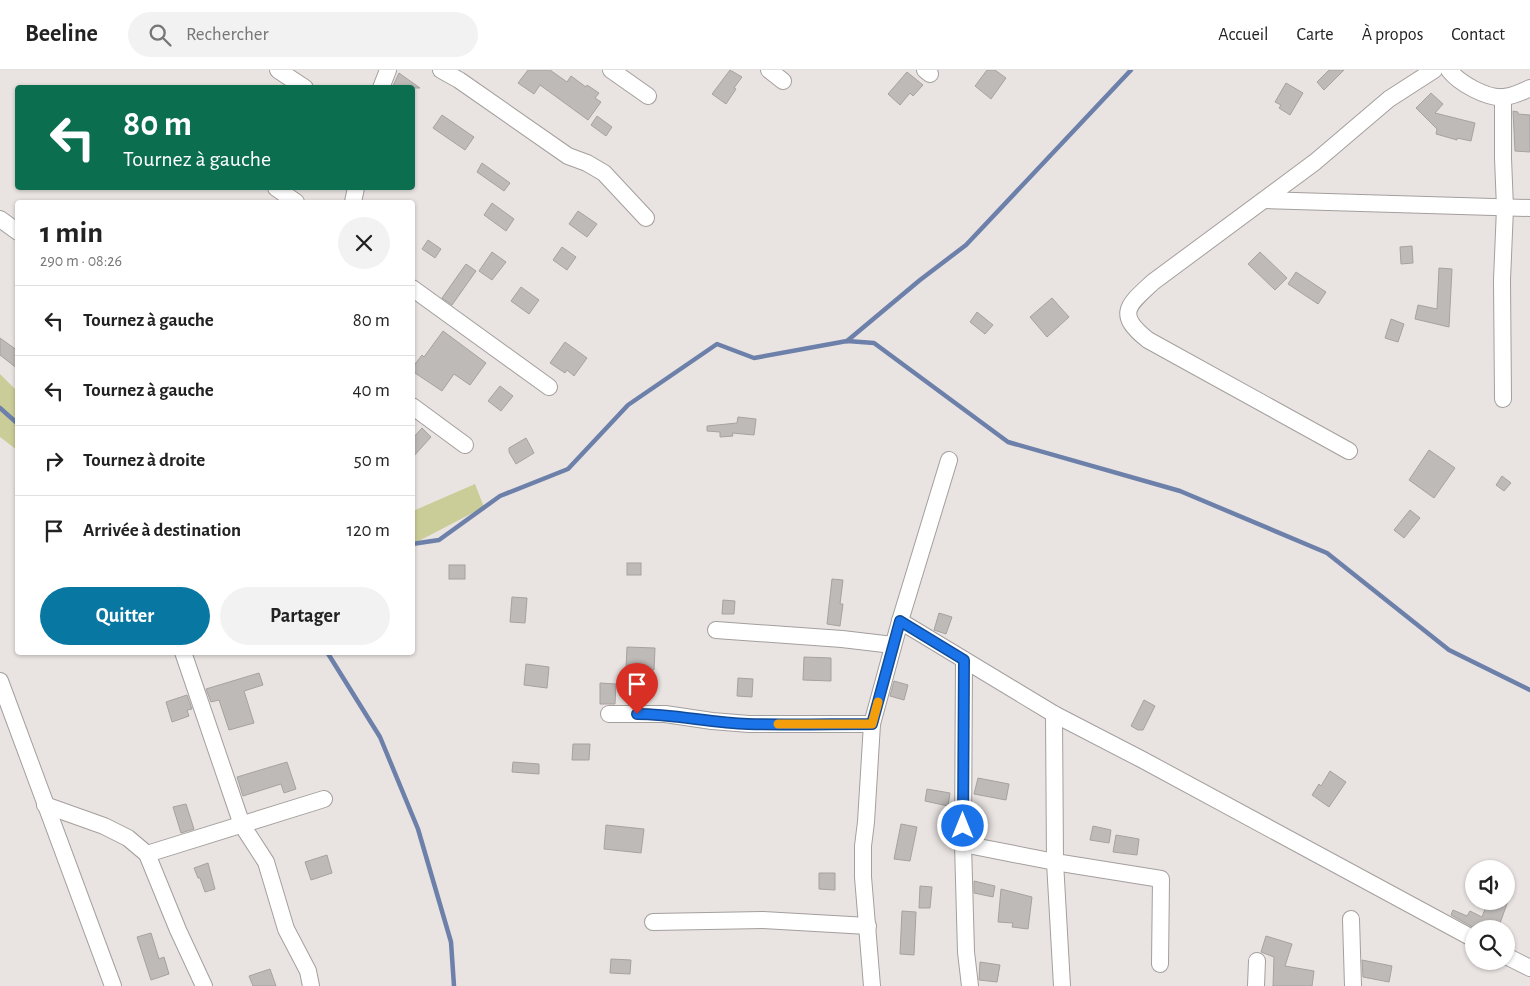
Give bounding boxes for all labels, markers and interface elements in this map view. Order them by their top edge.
search box [128,12,478,57]
icon: search [146,21,174,49]
text: Beeline [25,22,98,46]
text: Rechercher [186,25,269,44]
text: Accueil [1218,26,1269,44]
text: Carte [1297,26,1334,44]
text: À propos [1362,26,1423,44]
text: Contact [1451,26,1505,44]
icon: left [40,105,105,170]
text: 80 m [123,107,192,142]
text: Tournez à gauche [123,148,271,170]
button: close [338,217,390,269]
text: 1 min [40,218,103,248]
text: 290 m · 08:26 [40,253,122,269]
icon: left [40,307,68,335]
text: Tournez à gauche [83,311,214,330]
text: 80 m [353,311,390,330]
icon: left [40,377,68,405]
text: Tournez à gauche [83,381,214,400]
text: 40 m [352,381,390,400]
icon: right [40,447,68,475]
text: Tournez à droite [83,451,205,470]
text: 50 m [354,451,390,470]
icon: arrive [40,517,68,545]
text: Arrivée à destination [83,521,241,540]
text: 120 m [346,521,390,540]
button: Quitter [40,587,210,645]
button: Partager [220,587,390,645]
pin [616,663,658,714]
icon: arrive [623,670,651,698]
position arrow [936,799,988,851]
map controls [1465,860,1515,970]
button: sound [1465,860,1515,910]
button: search [1465,920,1515,970]

